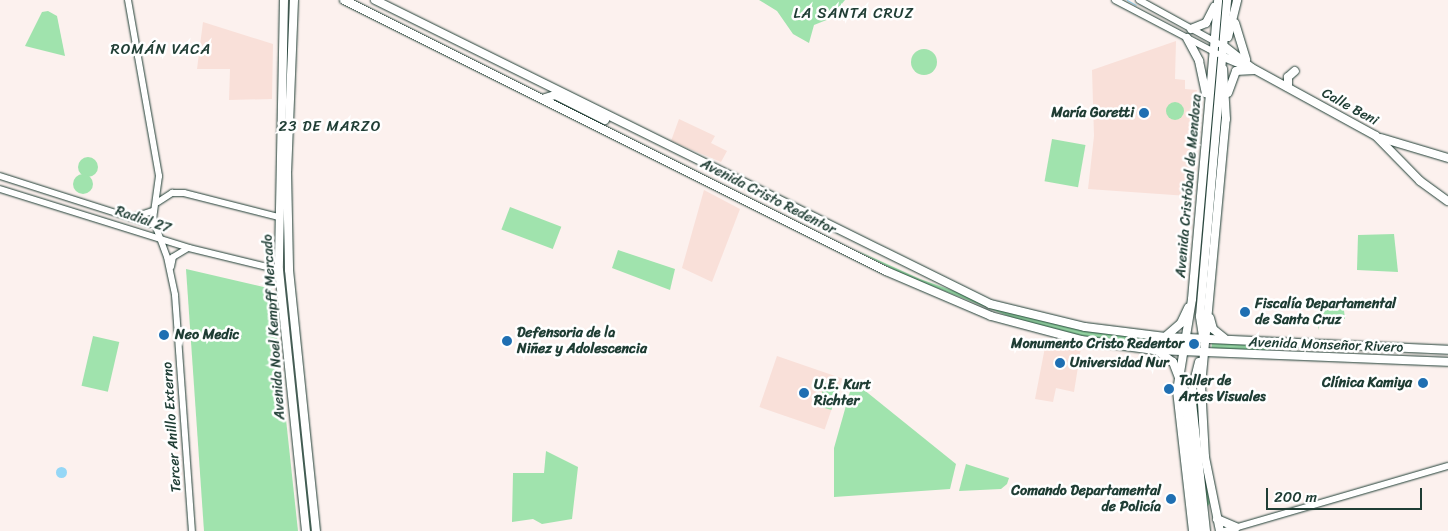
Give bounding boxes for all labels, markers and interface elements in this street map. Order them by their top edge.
district label: LA SANTA CRUZ [792,5,916,23]
district label: ROMÁN VACA [109,41,213,59]
street label: Calle Beni [1319,85,1381,129]
street label: Avenida Cristóbal de Mendoza [1173,93,1205,279]
place label: María Goretti [1051,105,1134,121]
marker: María Goretti [1138,107,1150,119]
district label: 23 DE MARZO [277,118,383,136]
street label: Avenida Cristo Redentor [698,156,838,238]
street label: Radial 27 [113,203,173,237]
street label: Avenida Noel Kempff Mercado [259,233,289,421]
place label: Fiscalía Departamental de Santa Cruz [1255,296,1396,328]
marker: Fiscalía Departamental de Santa Cruz [1239,306,1251,318]
place label: Defensoria de la Niñez y Adolescencia [517,325,646,358]
place label: Neo Medic [175,327,239,343]
marker: Neo Medic [157,328,171,342]
street label: Avenida Monseñor Rivero [1248,334,1404,356]
marker: Defensoria de la Niñez y Adolescencia [501,335,513,347]
place label: Monumento Cristo Redentor [1011,336,1184,352]
marker: Monumento Cristo Redentor [1188,338,1200,350]
place label: Universidad Nur [1070,355,1169,371]
marker: Universidad Nur [1054,357,1066,369]
street label: Tercer Anillo Externo [159,361,185,493]
place label: Taller de Artes Visuales [1179,373,1267,406]
place label: Clínica Kamiya [1322,375,1412,391]
marker: Clínica Kamiya [1416,376,1430,390]
place label: U.E. Kurt Richter [814,377,871,410]
marker: Taller de Artes Visuales [1163,383,1175,395]
marker: U.E. Kurt Richter [798,387,810,399]
scale bar [1268,478,1424,510]
place label: Comando Departamental de Policía [1011,483,1161,516]
text: 200 m [1274,484,1317,510]
marker: Comando Departamental de Policía [1165,493,1177,505]

